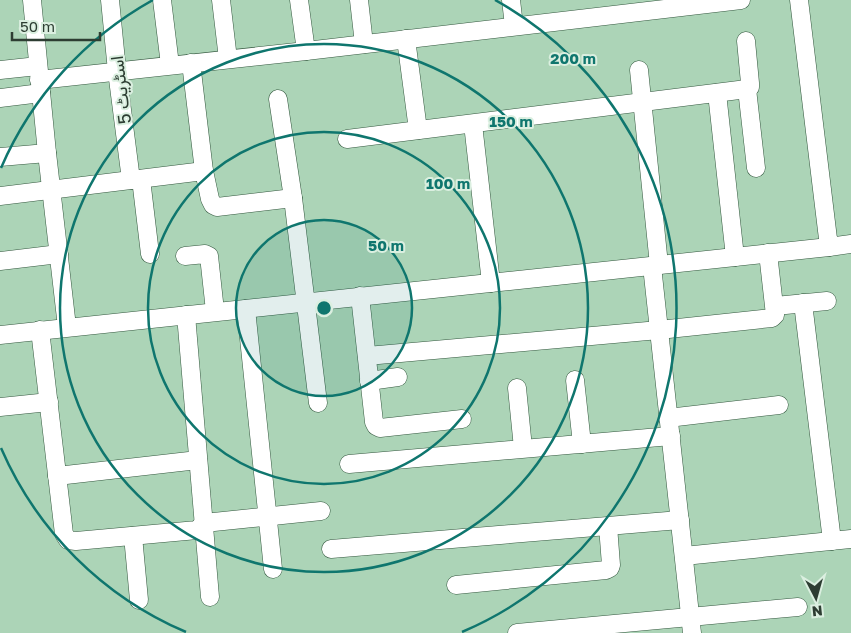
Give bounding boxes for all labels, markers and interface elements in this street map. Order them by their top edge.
scale bar [12,10,100,42]
text: 50 m [20,17,55,35]
text: 200 m [550,49,596,67]
street label: اسٹریٹ 5 [105,54,136,125]
text: 150 m [489,112,533,130]
text: 100 m [426,174,470,192]
text: 50 m [368,236,404,254]
centre of rings [315,299,333,317]
north arrow [791,573,841,623]
text: N [811,602,824,620]

